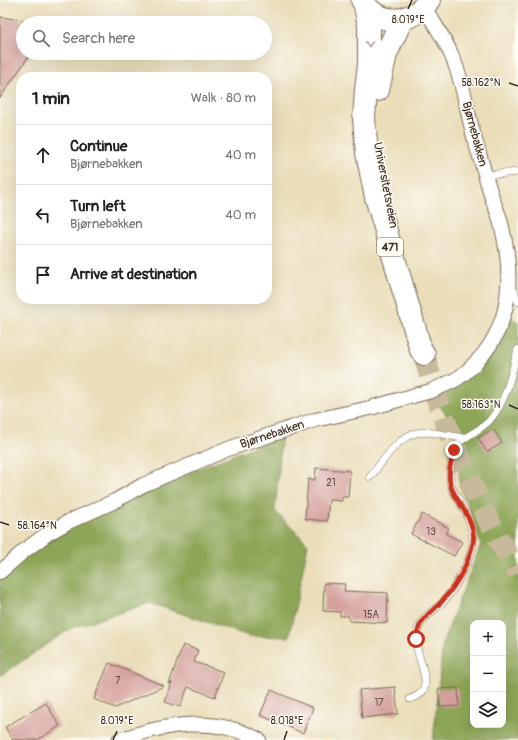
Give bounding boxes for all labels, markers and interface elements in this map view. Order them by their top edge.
text: 8.019°E [392,14,424,26]
search box [16,16,272,60]
icon: search [30,27,52,49]
text: Search here [62,29,135,48]
one-way arrow [365,41,373,47]
text: 58.162°N [461,77,501,89]
text: 1 min [32,88,70,109]
text: Walk · 80 m [191,90,256,106]
street label: Bjørnebakken [459,100,490,169]
text: Continue [70,137,128,156]
street label: Universitetsveien [370,141,401,230]
icon: ahead [32,144,54,166]
text: 40 m [225,147,256,163]
text: Bjørnebakken [70,156,143,172]
text: Turn left [70,197,126,216]
icon: left [32,204,54,226]
text: 40 m [225,207,256,223]
text: Bjørnebakken [70,216,143,232]
road number: 471 [377,238,403,256]
icon: arrive [32,264,54,286]
text: Arrive at destination [70,265,197,284]
text: 58.163°N [461,399,501,411]
street label: Bjørnebakken [238,417,306,452]
route end [445,441,463,459]
house number: 21 [326,477,336,489]
text: 58.164°N [17,520,57,532]
house number: 13 [426,526,436,538]
house number: 15A [363,609,379,621]
map controls [470,620,506,728]
button: + [470,620,506,656]
route start [407,630,425,648]
button: − [470,656,506,692]
house number: 7 [115,675,121,687]
button: layers [470,692,506,728]
house number: 17 [374,697,384,709]
text: 8.019°E [101,715,133,727]
text: 8.018°E [271,715,303,727]

